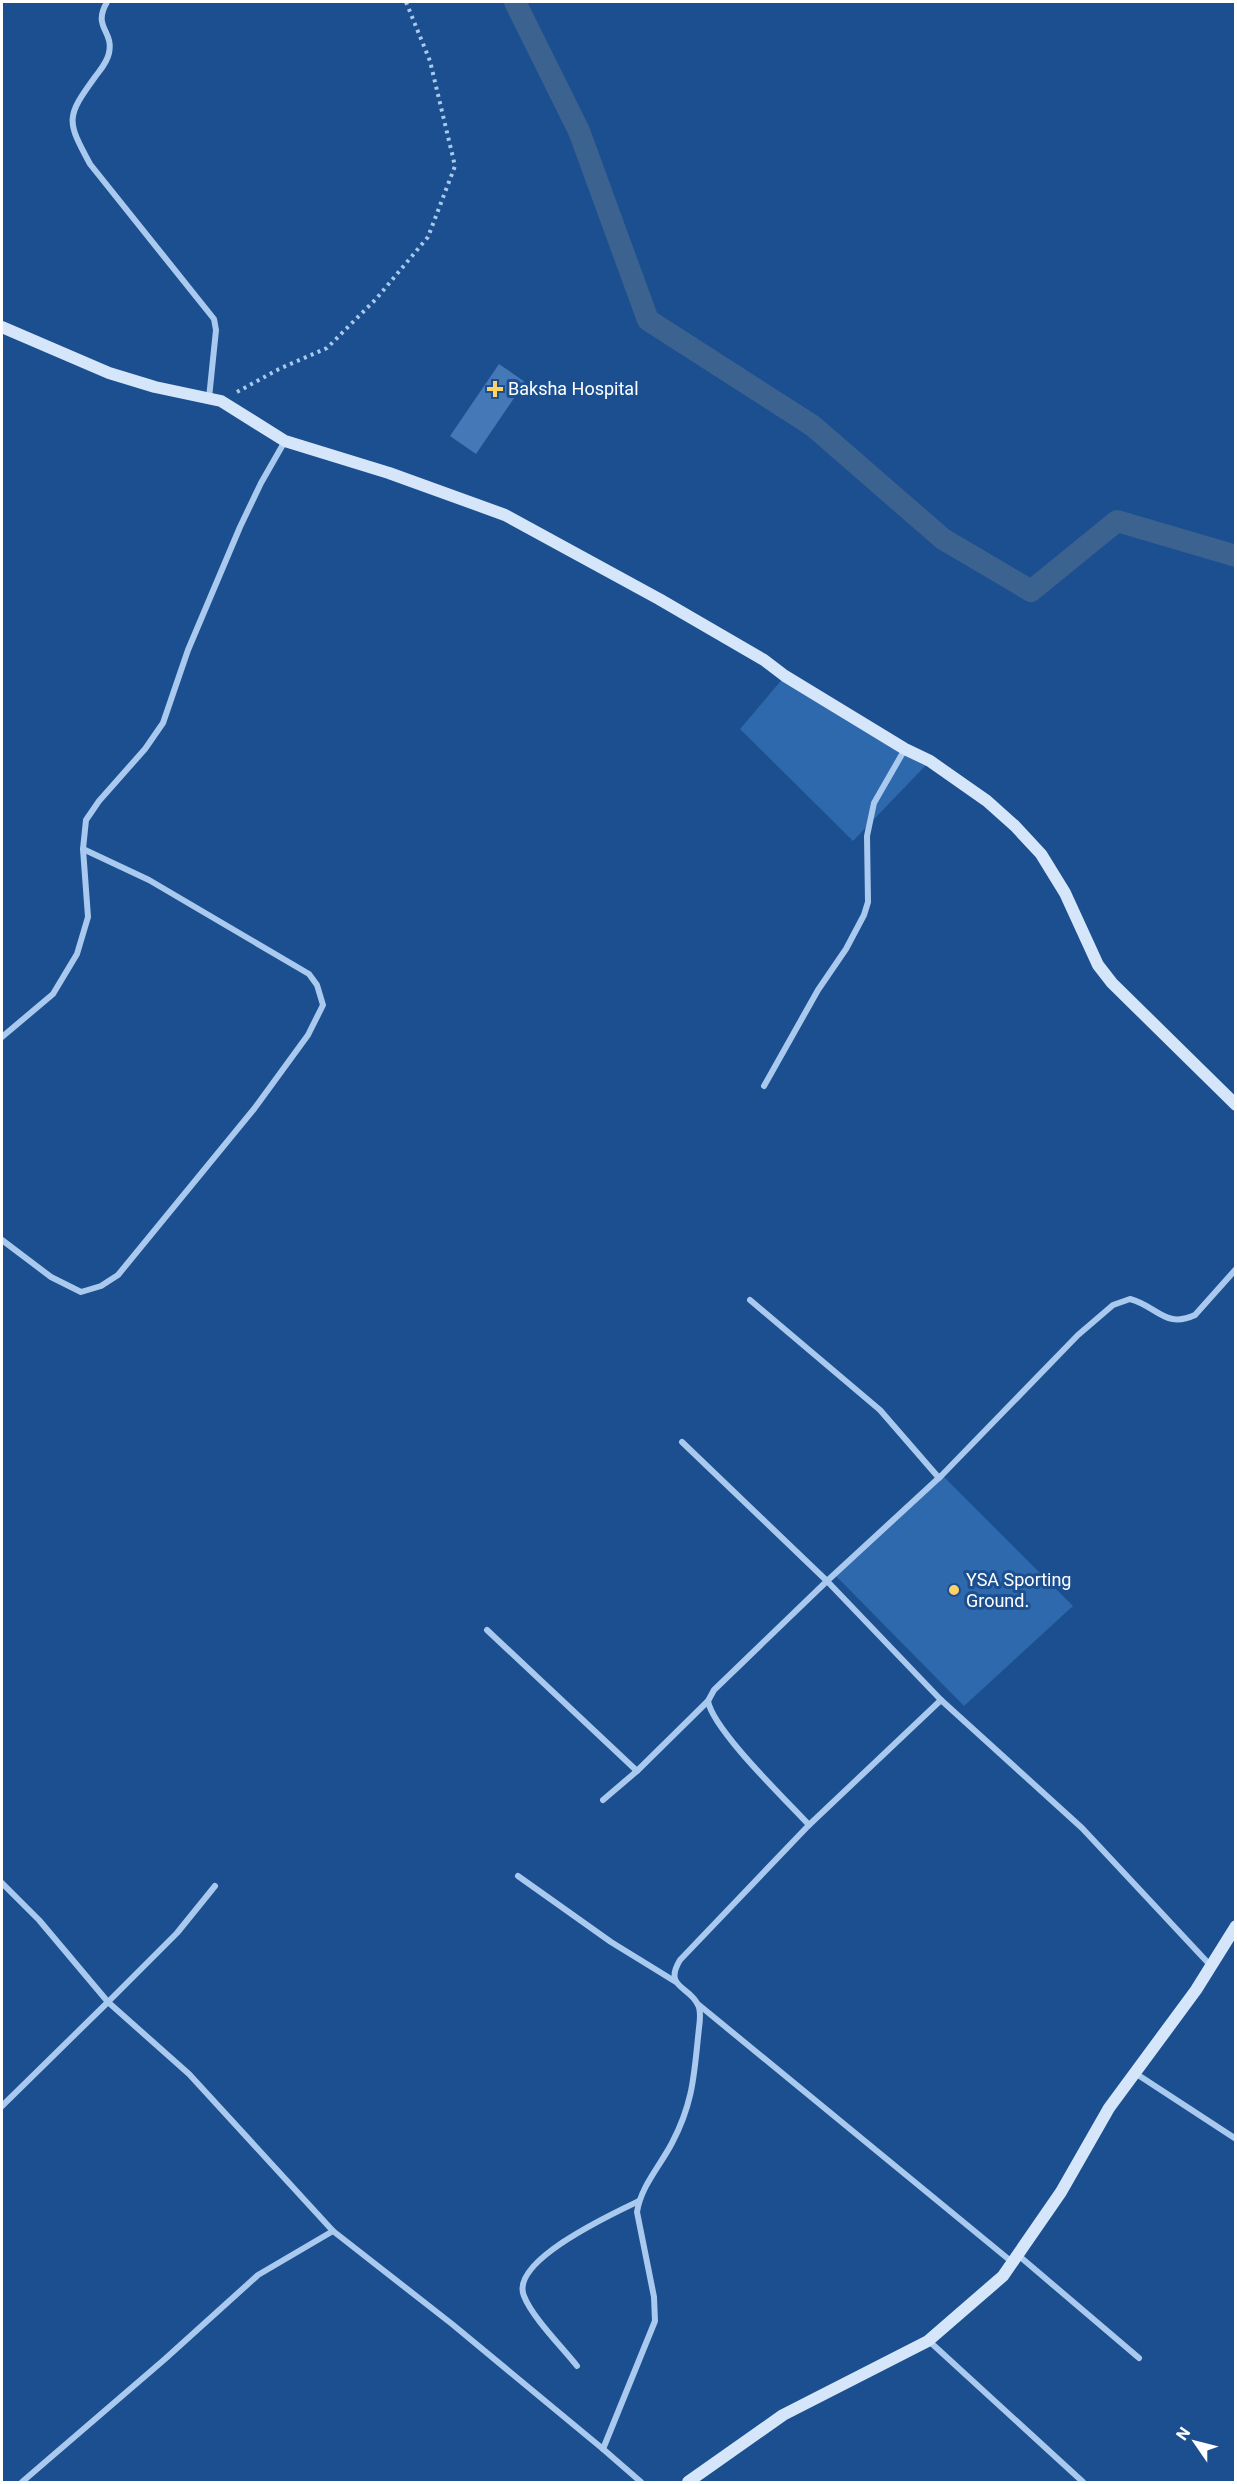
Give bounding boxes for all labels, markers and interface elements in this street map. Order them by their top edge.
place label: Baksha Hospital [508,378,639,399]
marker: Baksha Hospital [486,380,504,398]
place label: YSA Sporting Ground. [966,1569,1071,1611]
marker: YSA Sporting Ground. [947,1583,961,1597]
north arrow [1165,2412,1225,2472]
text: N [1172,2424,1194,2444]

